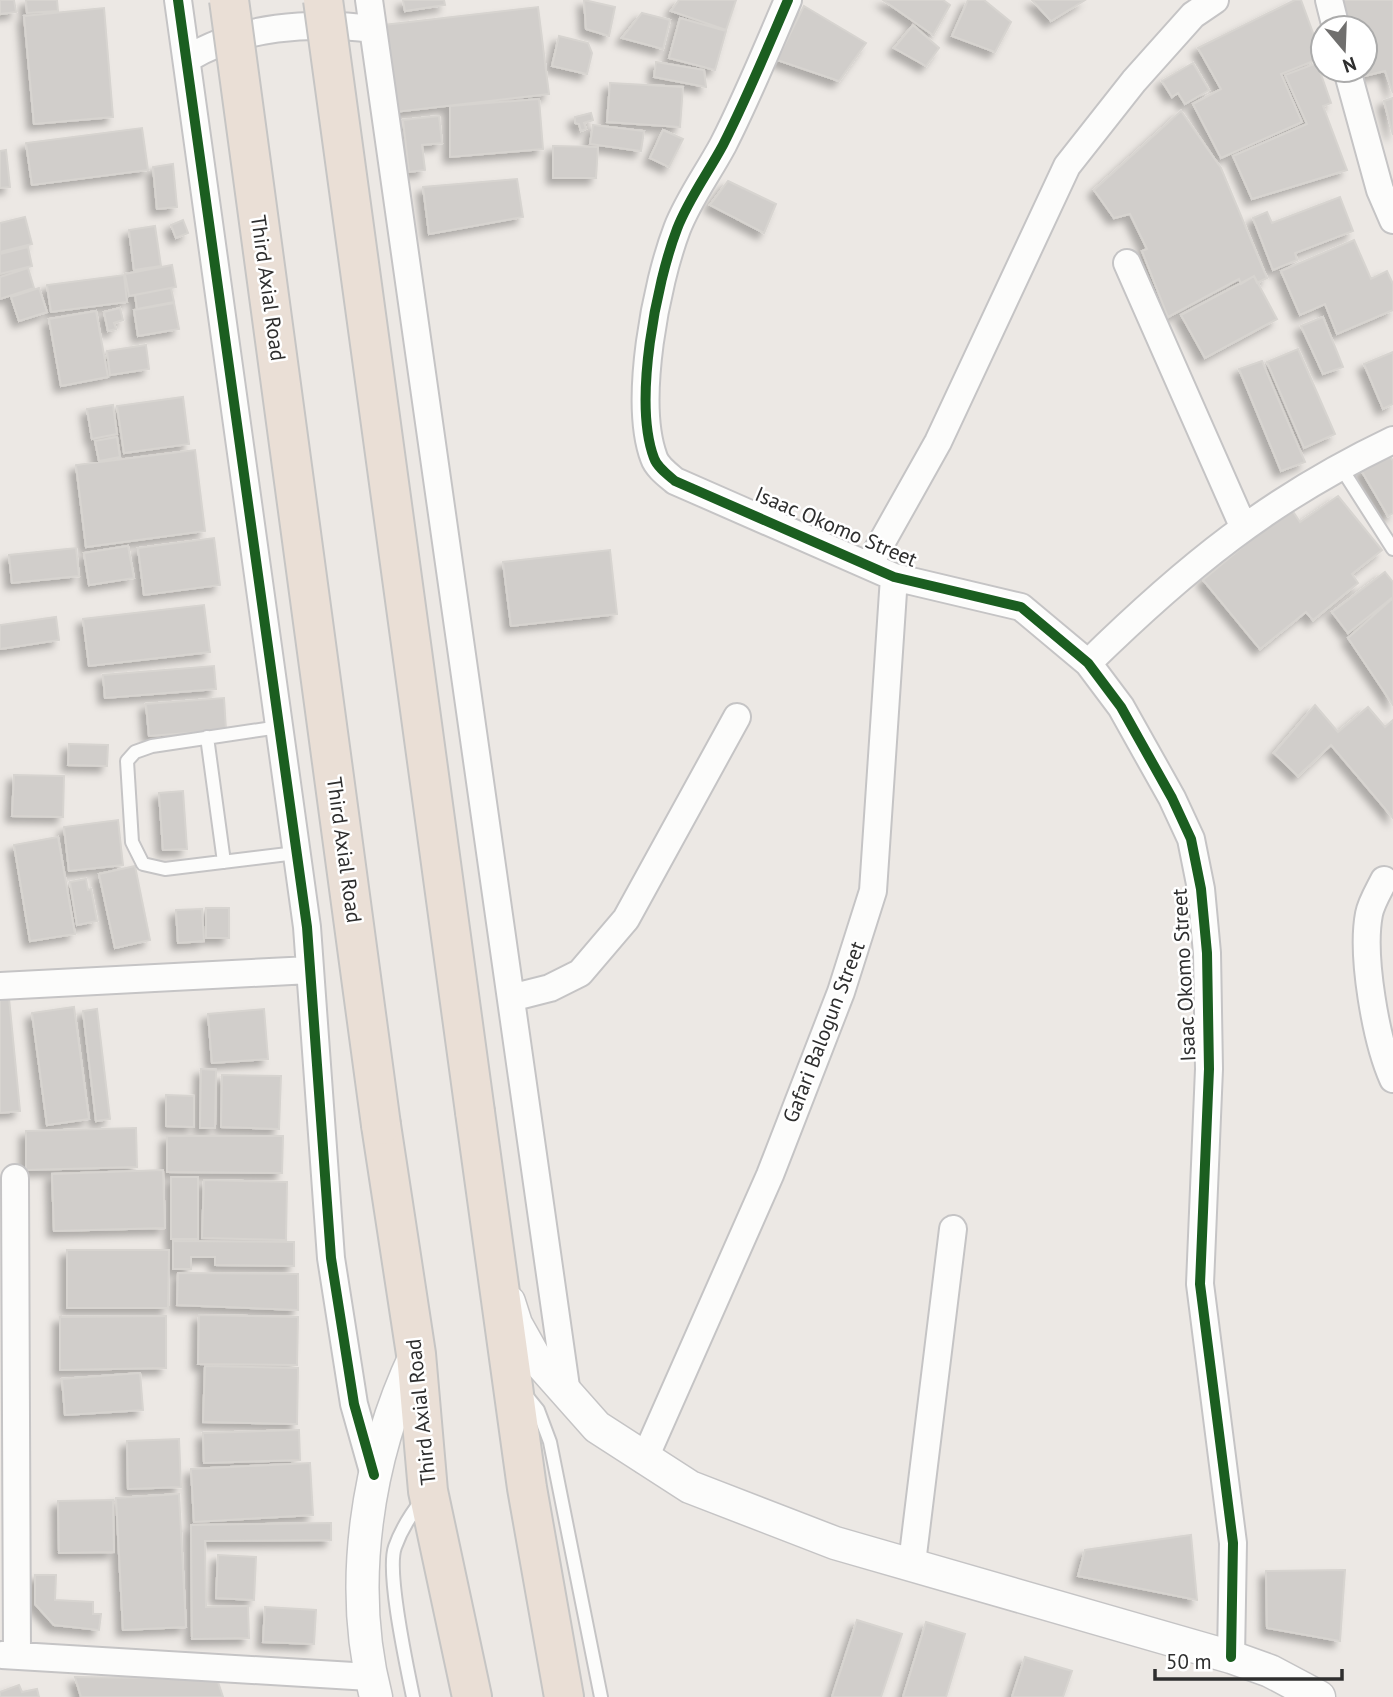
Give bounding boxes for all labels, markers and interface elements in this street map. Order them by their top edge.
north arrow [1309,14,1379,84]
text: N [1340,52,1359,78]
street label: Third Axial Road [245,213,292,363]
street label: Isaac Okomo Street [751,480,921,573]
street label: Third Axial Road [321,775,368,925]
street label: Isaac Okomo Street [1165,888,1202,1062]
street label: Gafari Balogun Street [776,937,871,1126]
street label: Third Axial Road [399,1338,442,1486]
scale bar [1155,1638,1342,1682]
text: 50 m [1166,1648,1212,1675]

